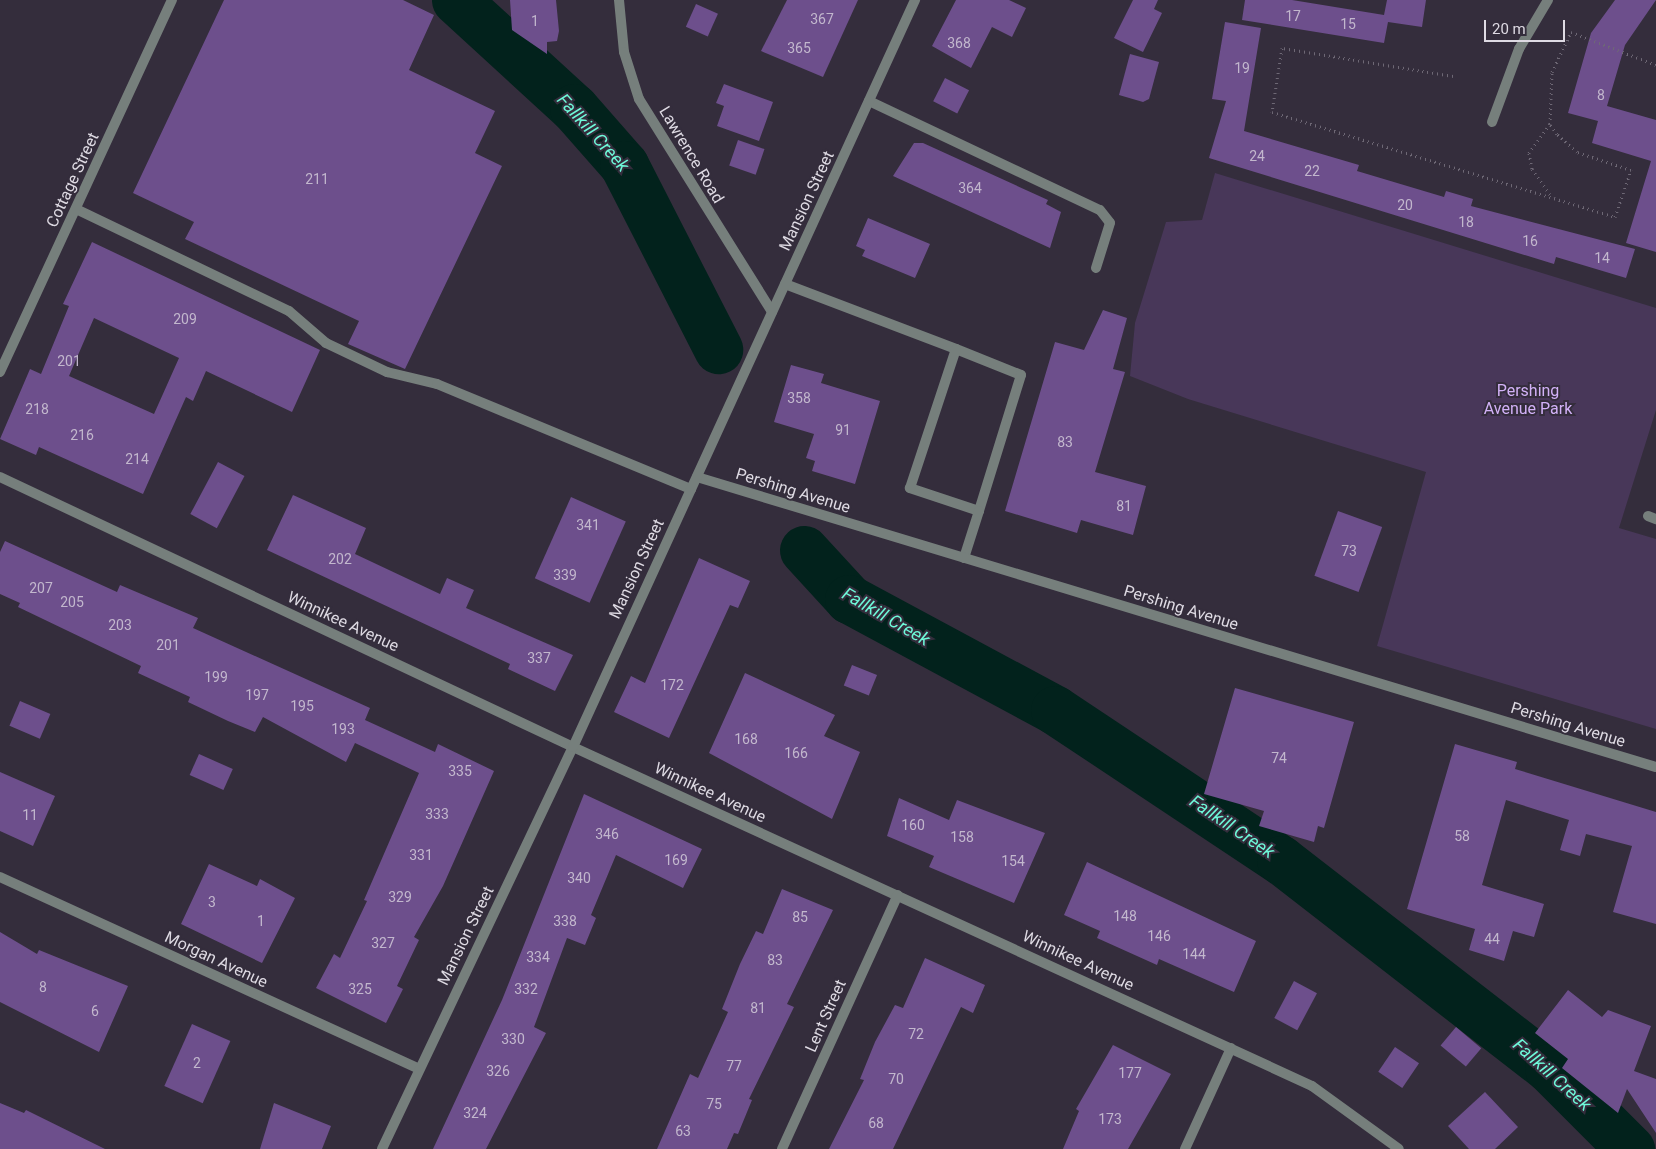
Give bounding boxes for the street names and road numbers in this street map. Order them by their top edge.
street label: Lawrence Road [655,103,727,207]
street label: Cottage Street [43,130,103,230]
street label: Mansion Street [776,148,838,254]
street label: Pershing Avenue [733,464,853,518]
street label: Mansion Street [606,516,668,622]
street label: Pershing Avenue [1121,581,1241,635]
street label: Winnikee Avenue [284,588,402,656]
street label: Pershing Avenue [1508,698,1628,752]
street label: Winnikee Avenue [651,759,769,827]
street label: Mansion Street [434,883,498,989]
street label: Winnikee Avenue [1019,927,1137,995]
street label: Morgan Avenue [162,928,270,992]
street label: Lent Street [801,977,851,1055]

